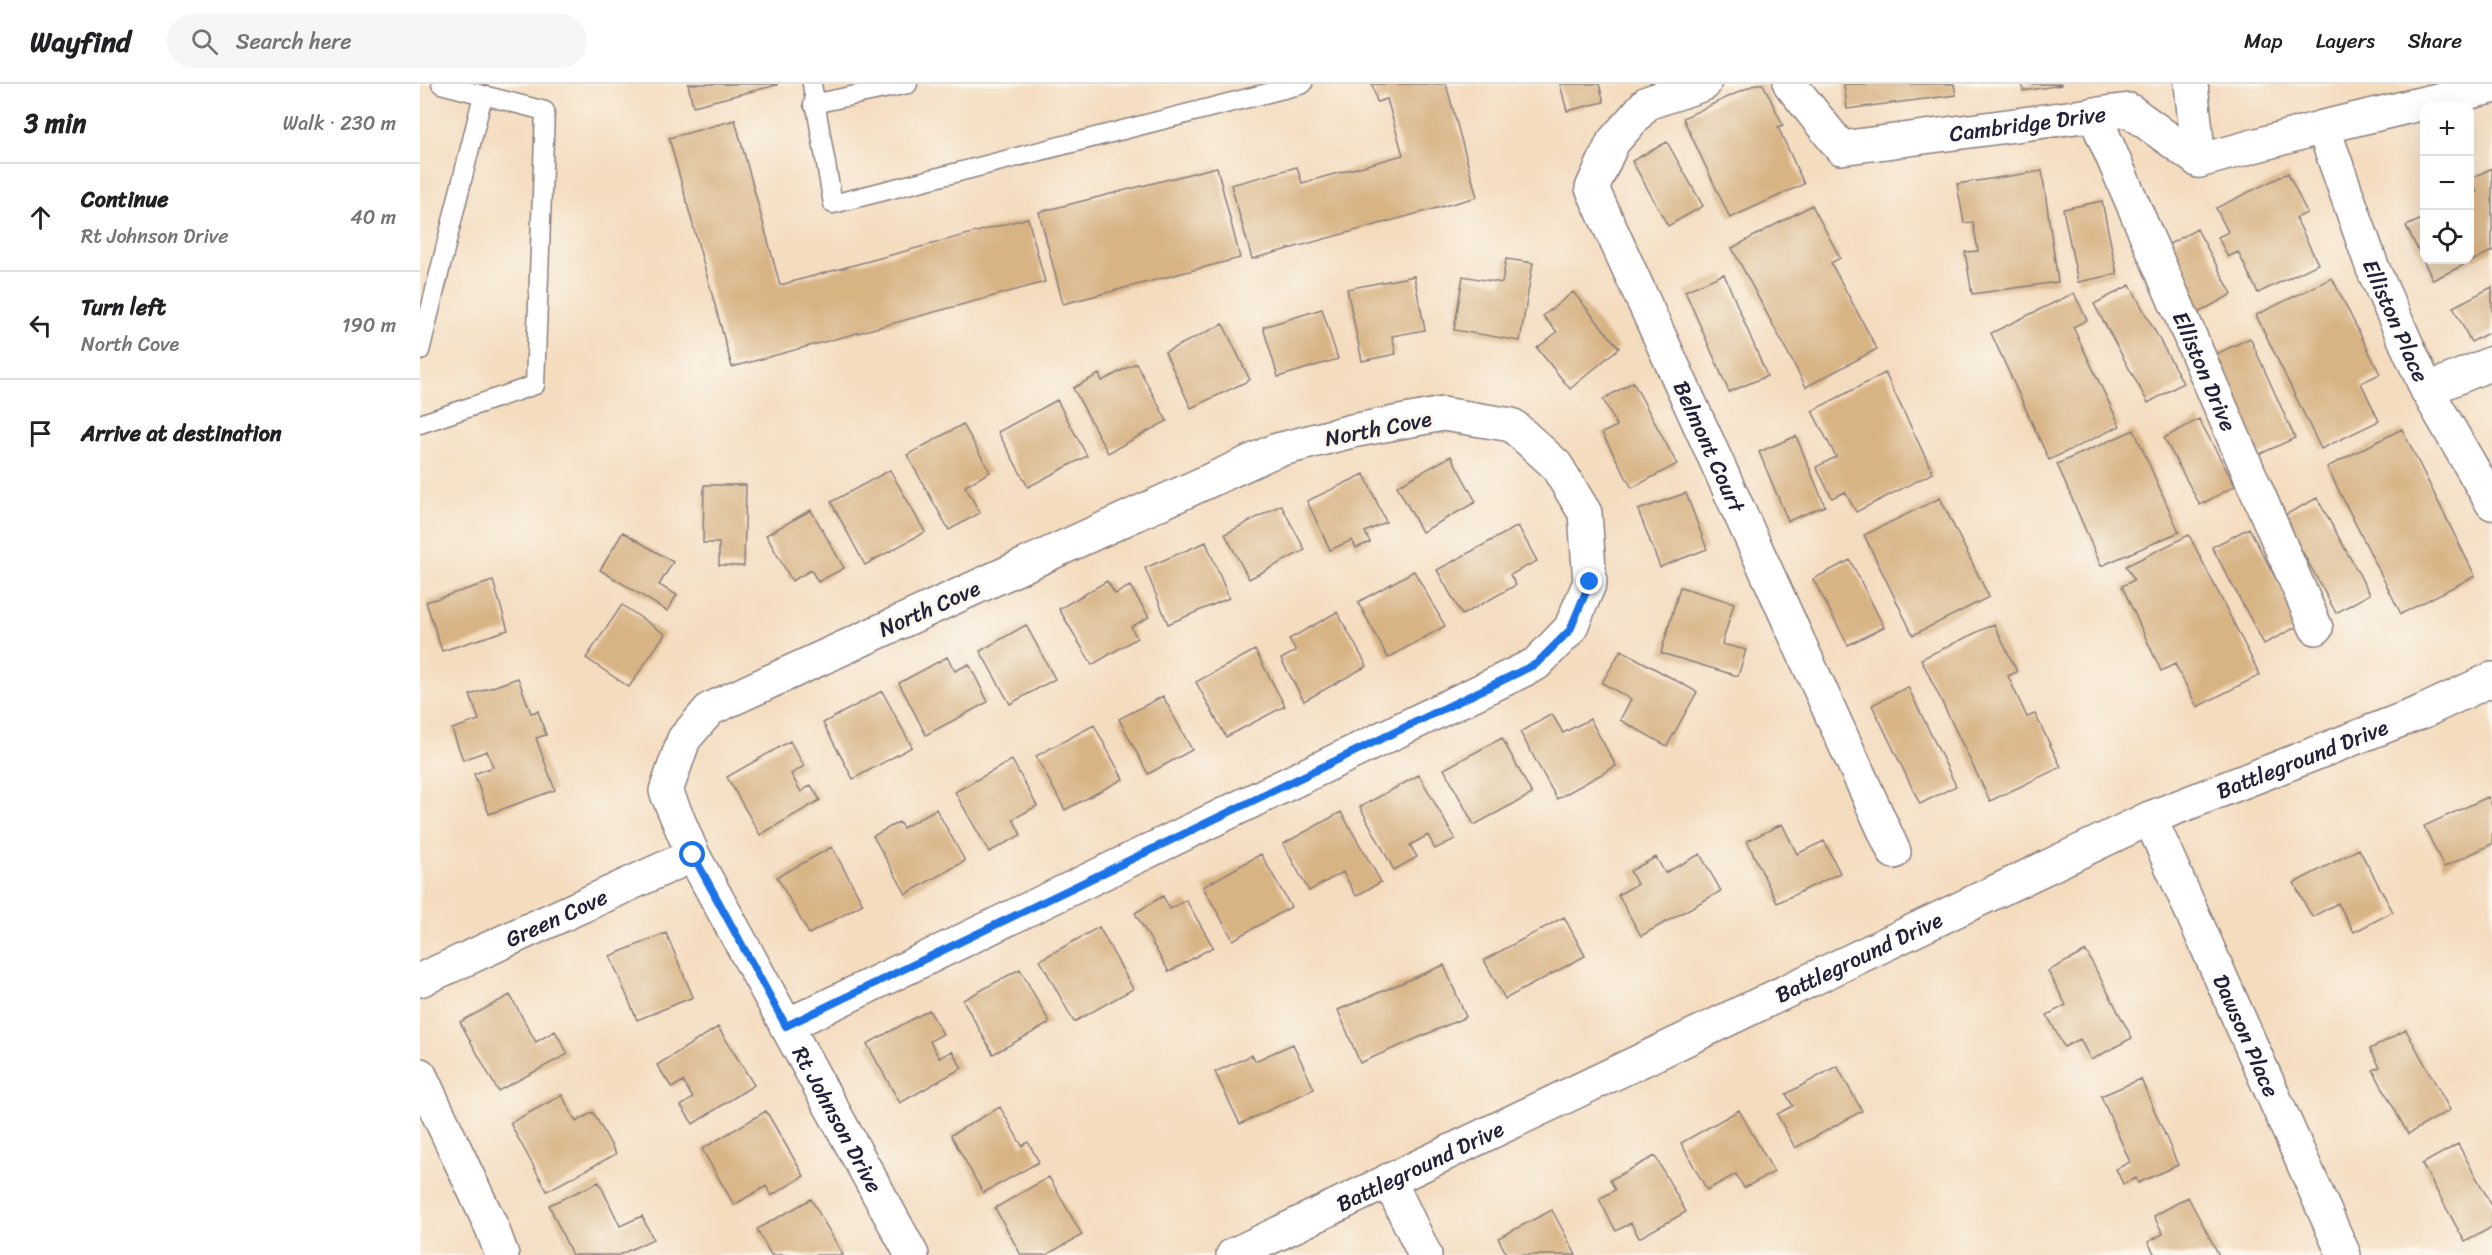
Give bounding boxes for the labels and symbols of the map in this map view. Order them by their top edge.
street label: Cambridge Drive [1947,94,2108,154]
street label: Elliston Place [2351,254,2440,389]
street label: Elliston Drive [2161,305,2248,438]
street label: Belmont Court [1662,374,1756,520]
street label: North Cove [1321,399,1435,458]
route end [1576,568,1602,594]
street label: North Cove [872,569,987,648]
street label: Battleground Drive [2210,708,2394,810]
route start [679,841,705,867]
street label: Green Cove [499,878,614,958]
street label: Battleground Drive [1768,900,1950,1014]
street label: Dawson Place [2202,968,2291,1104]
street label: Rt Johnson Drive [781,1039,893,1200]
street label: Battleground Drive [1330,1110,1511,1223]

